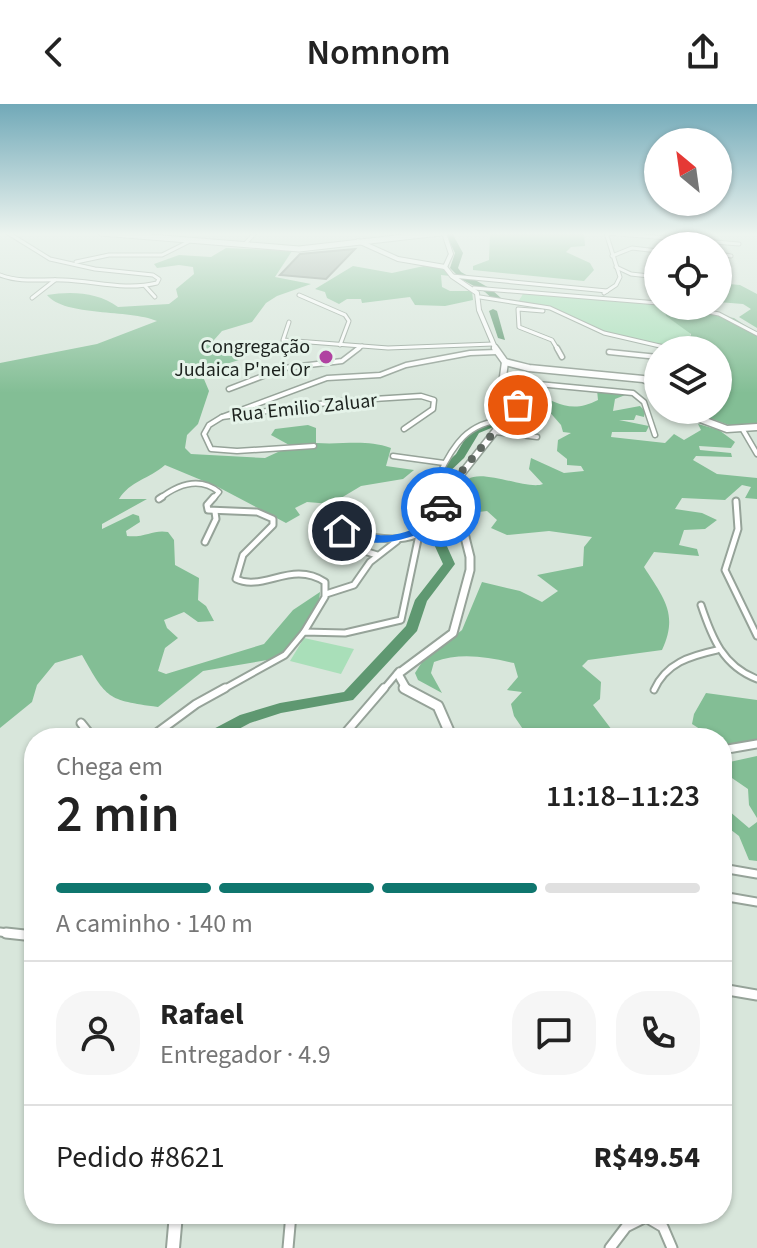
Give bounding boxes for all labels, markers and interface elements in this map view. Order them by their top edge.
text: Nomnom [306,27,451,78]
icon: back [32,30,76,74]
icon: share [681,30,725,74]
north arrow [644,128,732,216]
map controls [644,128,732,424]
button: locate [644,232,732,320]
place label: Congregação Judaica P'nei Or [174,333,310,384]
button: layers [644,336,732,424]
marker: Congregação Judaica P'nei Or [317,348,335,366]
pin [484,371,552,439]
icon: bag [496,383,540,427]
street label: Rua Emilio Zaluar [230,386,379,430]
courier [401,467,481,547]
icon: car [419,485,463,529]
pin [308,497,376,565]
icon: home [320,509,364,553]
text: Chega em [56,748,163,785]
text: 11:18–11:23 [546,775,700,818]
text: 2 min [56,778,180,852]
text: A caminho · 140 m [56,905,253,942]
button: person [56,991,140,1075]
button: chat [512,991,596,1075]
button: phone [616,991,700,1075]
text: Rafael [160,993,244,1036]
text: Entregador · 4.9 [160,1036,331,1073]
text: Pedido #8621 [56,1136,225,1179]
text: R$49.54 [593,1136,700,1179]

